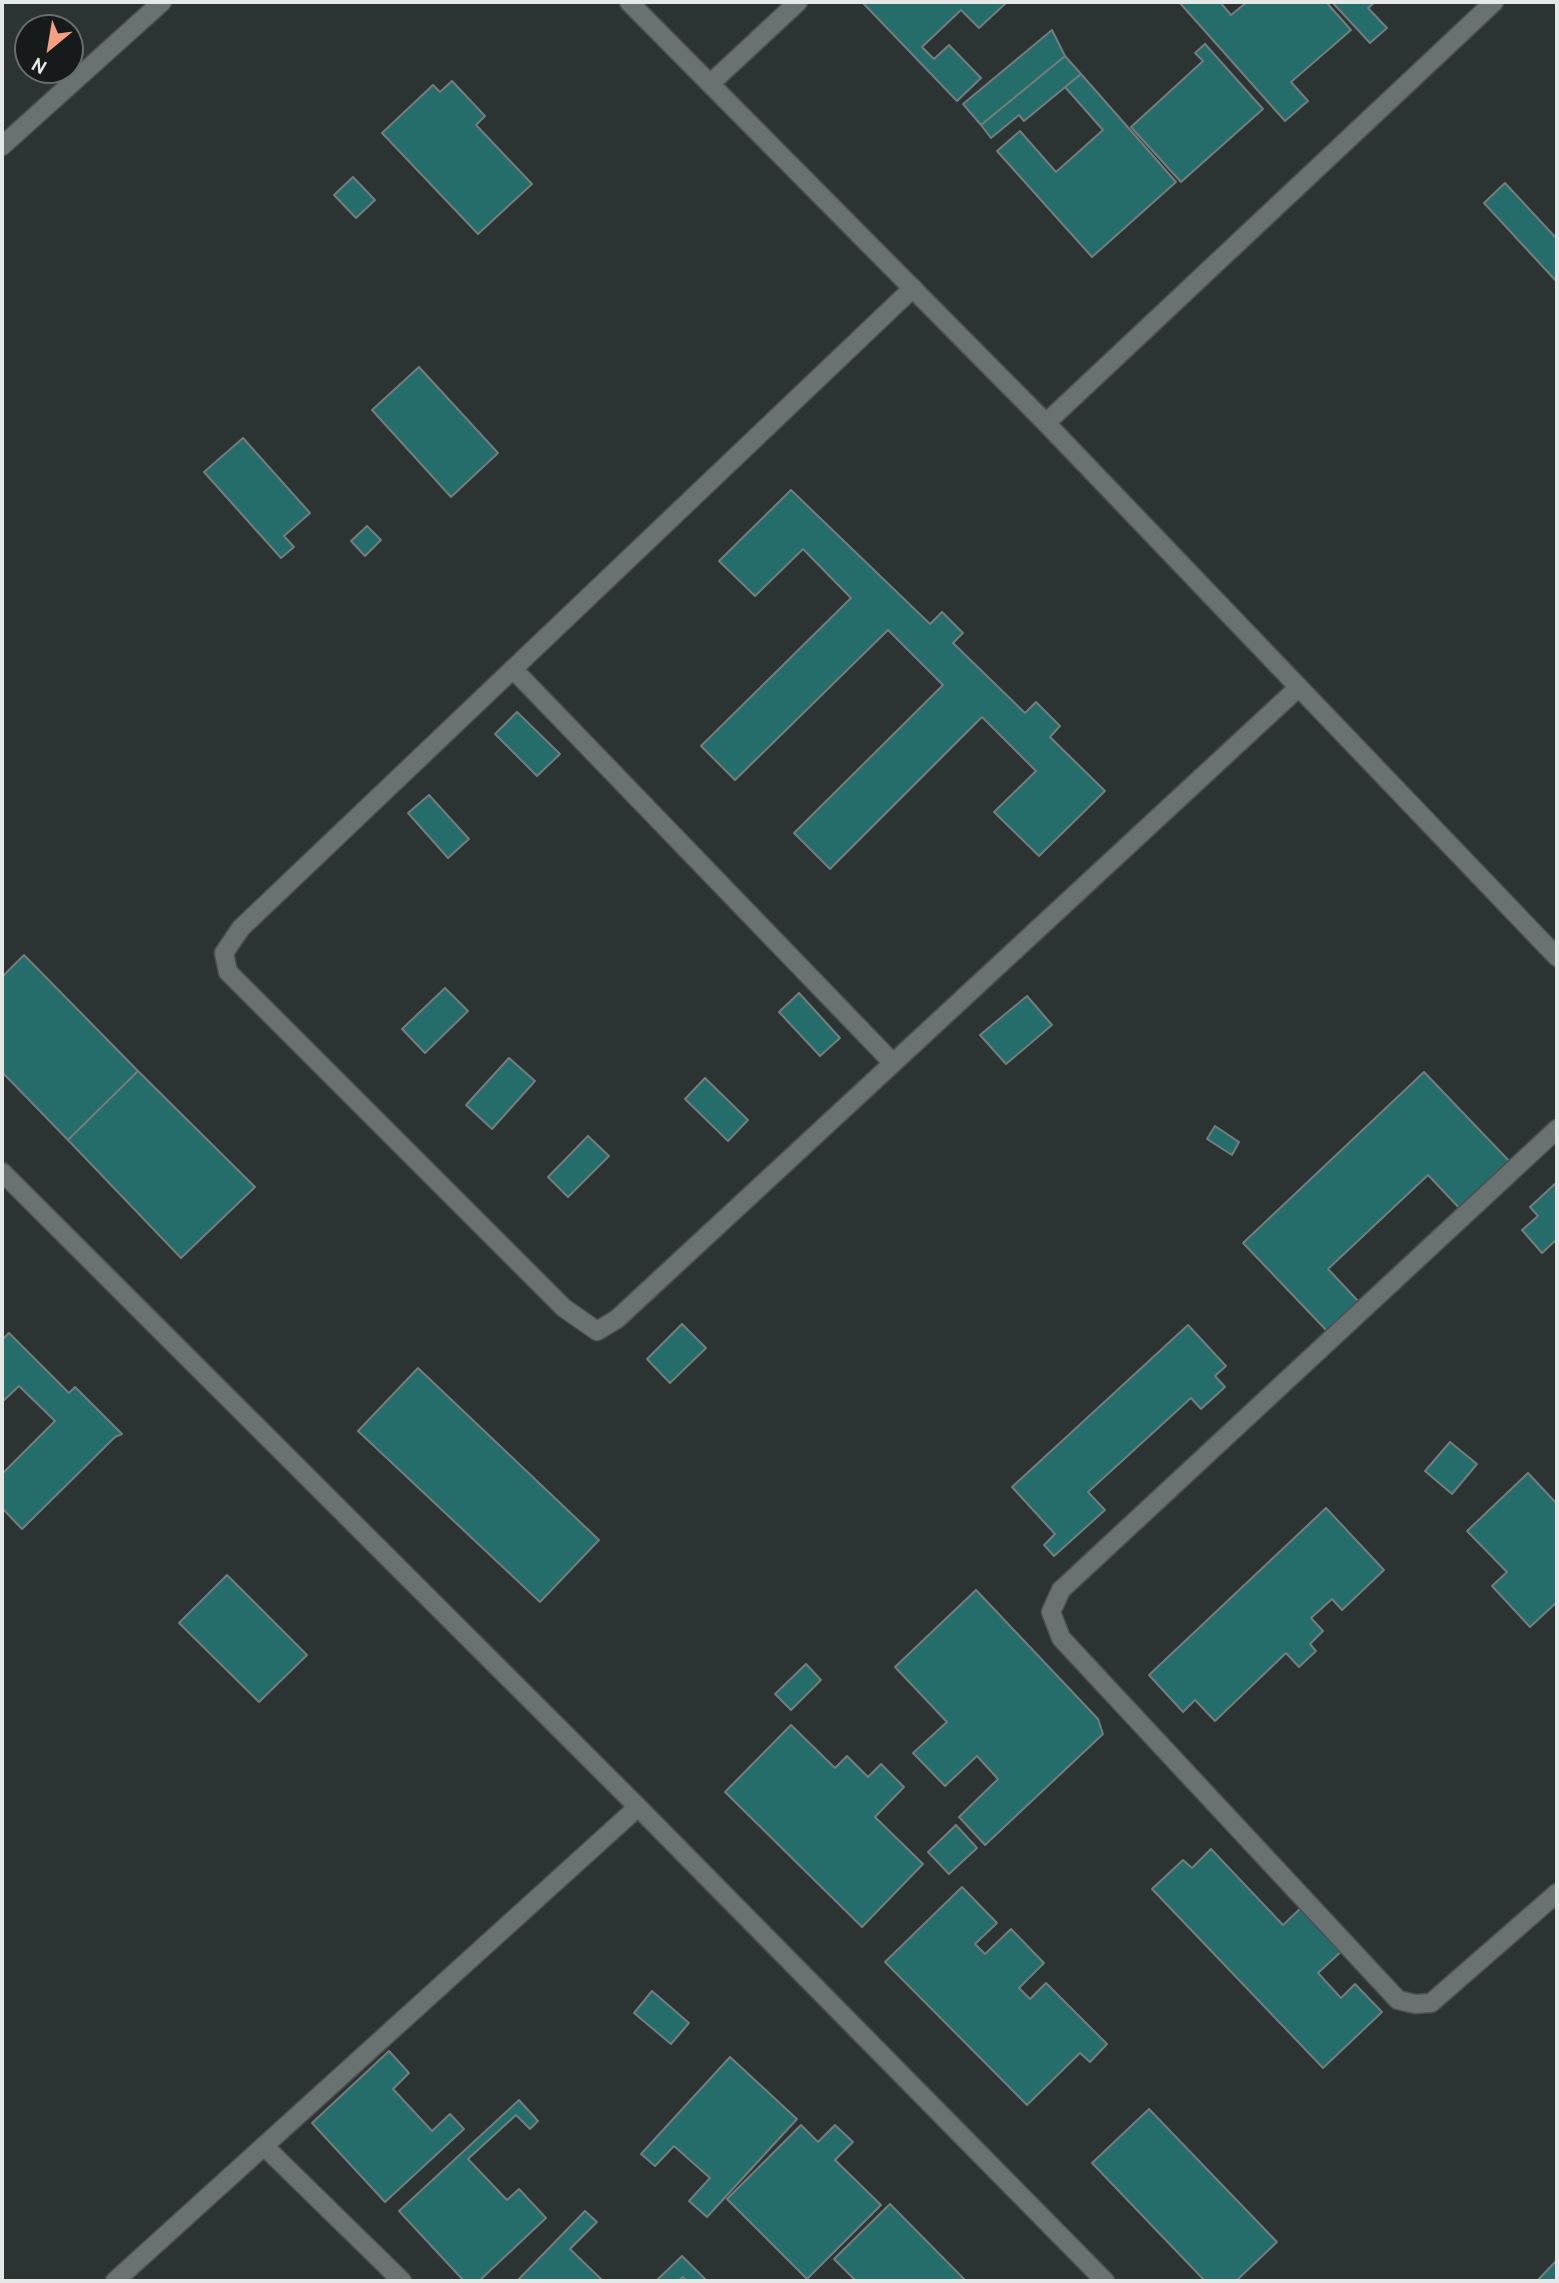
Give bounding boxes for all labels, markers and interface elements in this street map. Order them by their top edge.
north arrow [14,14,84,84]
text: N [28,53,51,79]

